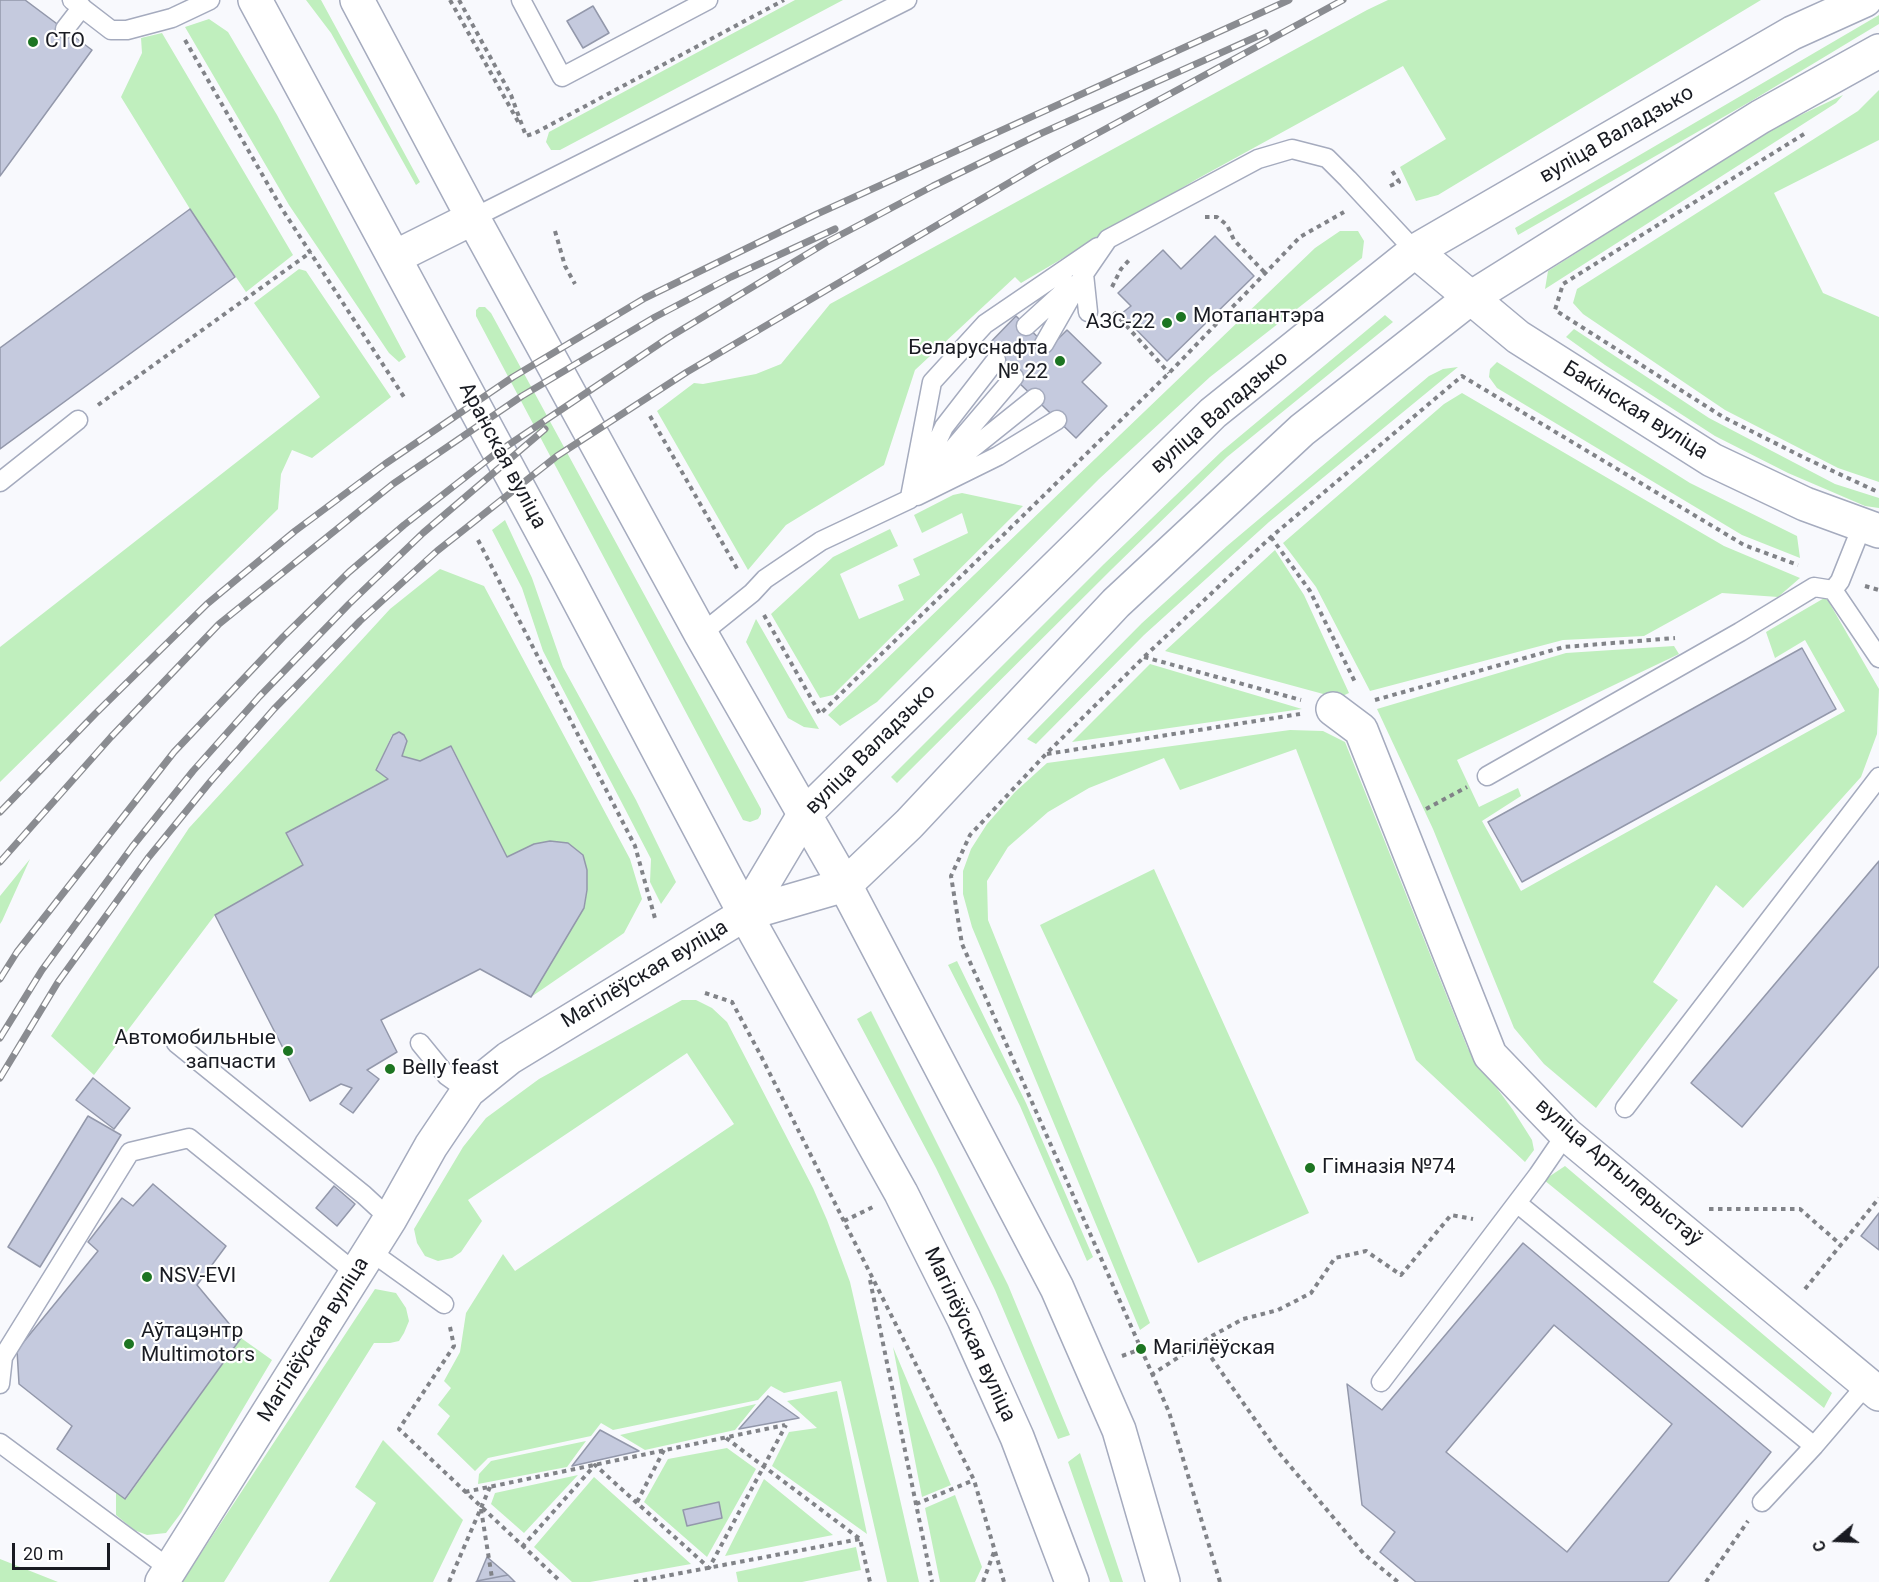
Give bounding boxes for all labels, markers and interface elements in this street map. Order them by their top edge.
place label: СТО [45,29,85,55]
marker: СТО [26,35,40,49]
street label: вуліца Валадзько [1536,81,1698,189]
place label: Мотапантэра [1193,304,1325,330]
place label: АЗС-22 [1086,310,1155,336]
marker: Мотапантэра [1174,310,1188,324]
marker: АЗС-22 [1160,316,1174,330]
place label: Беларуснафта № 22 [908,336,1048,386]
street label: вуліца Валадзько [1146,347,1294,479]
marker: Беларуснафта № 22 [1053,354,1067,368]
street label: Бакінская вуліца [1558,356,1712,466]
street label: Аранская вуліца [453,379,551,533]
street label: вуліца Валадзько [801,680,941,820]
street label: Магілёўская вуліца [557,915,733,1035]
place label: Автомобильные запчасти [115,1026,276,1076]
marker: Автомобильные запчасти [281,1044,295,1058]
place label: Belly feast [402,1056,499,1082]
marker: Belly feast [383,1062,397,1076]
street label: вуліца Артылерыстаў [1530,1094,1706,1252]
place label: Гімназія №74 [1322,1155,1456,1181]
marker: Гімназія №74 [1303,1161,1317,1175]
street label: Магілёўская вуліца [918,1244,1020,1426]
street label: Магілёўская вуліца [253,1253,375,1427]
place label: NSV-EVI [159,1264,236,1290]
marker: NSV-EVI [140,1270,154,1284]
place label: Аўтацэнтр Multimotors [141,1319,255,1369]
place label: Магілёўская [1153,1336,1275,1362]
marker: Аўтацэнтр Multimotors [122,1337,136,1351]
marker: Магілёўская [1134,1342,1148,1356]
north arrow [1807,1510,1867,1570]
scale bar [15,1531,112,1569]
text: С [1809,1538,1830,1554]
text: 20 m [23,1543,63,1564]

